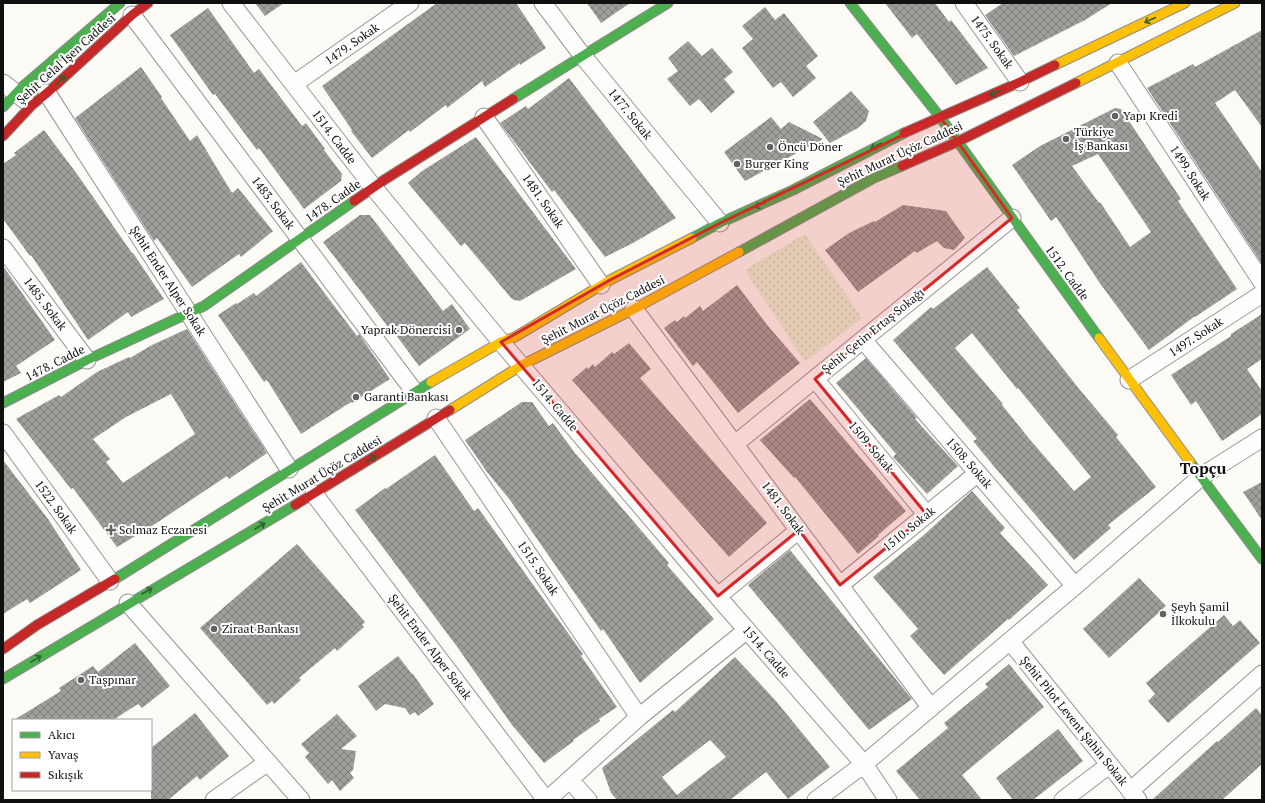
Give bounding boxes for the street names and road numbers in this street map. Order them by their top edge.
street label: Şehit Celal İşen Caddesi [13,10,118,107]
street label: 1475. Sokak [968,12,1017,72]
street label: 1479. Sokak [322,19,382,68]
street label: 1477. Sokak [605,85,656,143]
street label: 1514. Cadde [309,106,360,167]
street label: Şehit Murat Üçöz Caddesi [835,118,965,189]
street label: 1499. Sokak [1167,142,1214,204]
street label: 1481. Sokak [519,171,568,231]
street label: 1483. Sokak [248,173,299,233]
street label: 1478. Cadde [302,176,363,225]
street label: Şehit Ender Alper Sokak [127,223,210,339]
street label: 1512. Cadde [1042,242,1092,303]
street label: Şehit Murat Üçöz Caddesi [539,272,667,347]
street label: 1485. Sokak [20,274,71,334]
street label: Şehit Çetin Ertaş Sokağı [818,284,927,377]
street label: 1497. Sokak [1166,313,1226,360]
street label: 1478. Cadde [23,341,87,384]
street label: 1514. Cadde [529,375,582,434]
street label: 1509. Sokak [845,418,898,476]
street label: Şehit Murat Üçöz Caddesi [259,432,384,515]
street label: 1508. Sokak [943,434,996,492]
street label: 1522. Sokak [32,477,81,537]
street label: 1481. Sokak [758,478,809,538]
street label: 1510. Sokak [880,502,938,554]
street label: 1515. Sokak [515,537,563,599]
street label: Şehit Ender Alper Sokak [386,591,475,703]
street label: 1514. Cadde [740,622,793,681]
street label: Şehit Pilot Levent Şahin Sokak [1018,653,1132,789]

